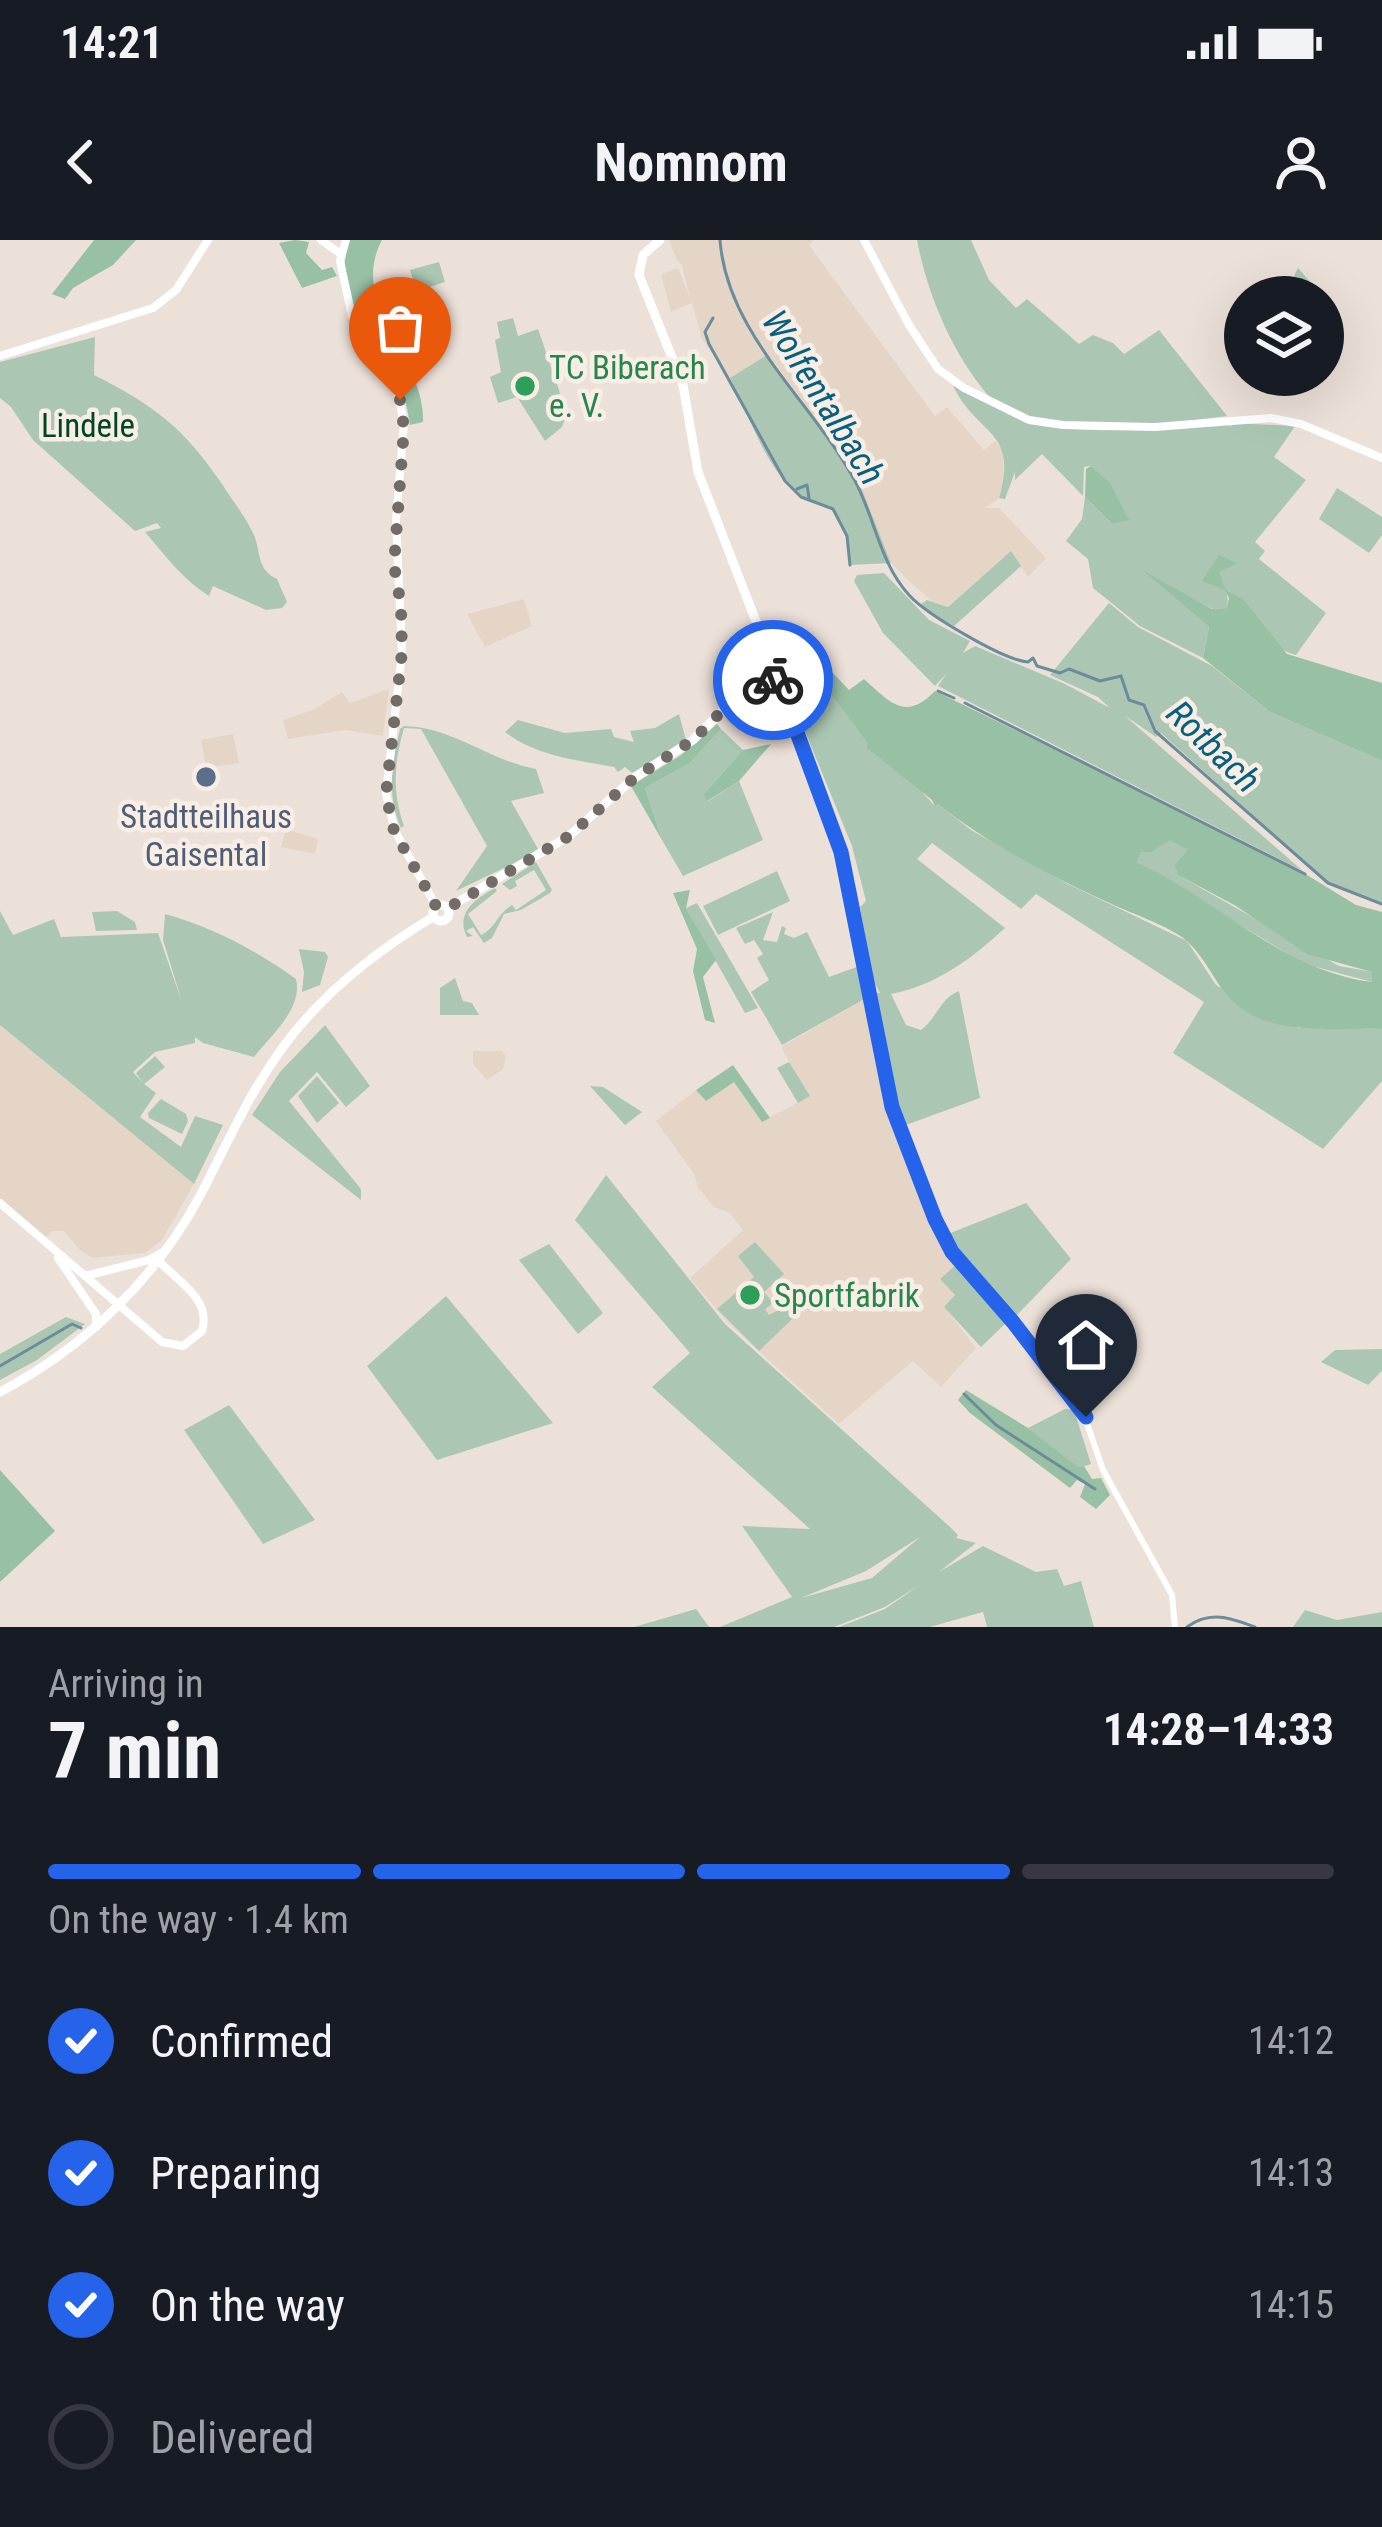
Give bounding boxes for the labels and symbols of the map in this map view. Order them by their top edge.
pin [349,277,451,400]
water label: Wolfentalbach [753,303,893,492]
place label: TC Biberach e. V. [549,348,706,425]
marker: TC Biberach e. V. [512,373,538,399]
park label: Lindele [41,406,135,445]
courier [713,620,833,740]
water label: Rotbach [1158,692,1269,801]
marker: Stadtteilhaus Gaisental [193,764,219,790]
place label: Stadtteilhaus Gaisental [120,797,292,874]
place label: Sportfabrik [774,1276,920,1315]
marker: Sportfabrik [737,1282,763,1308]
pin [1035,1294,1137,1417]

